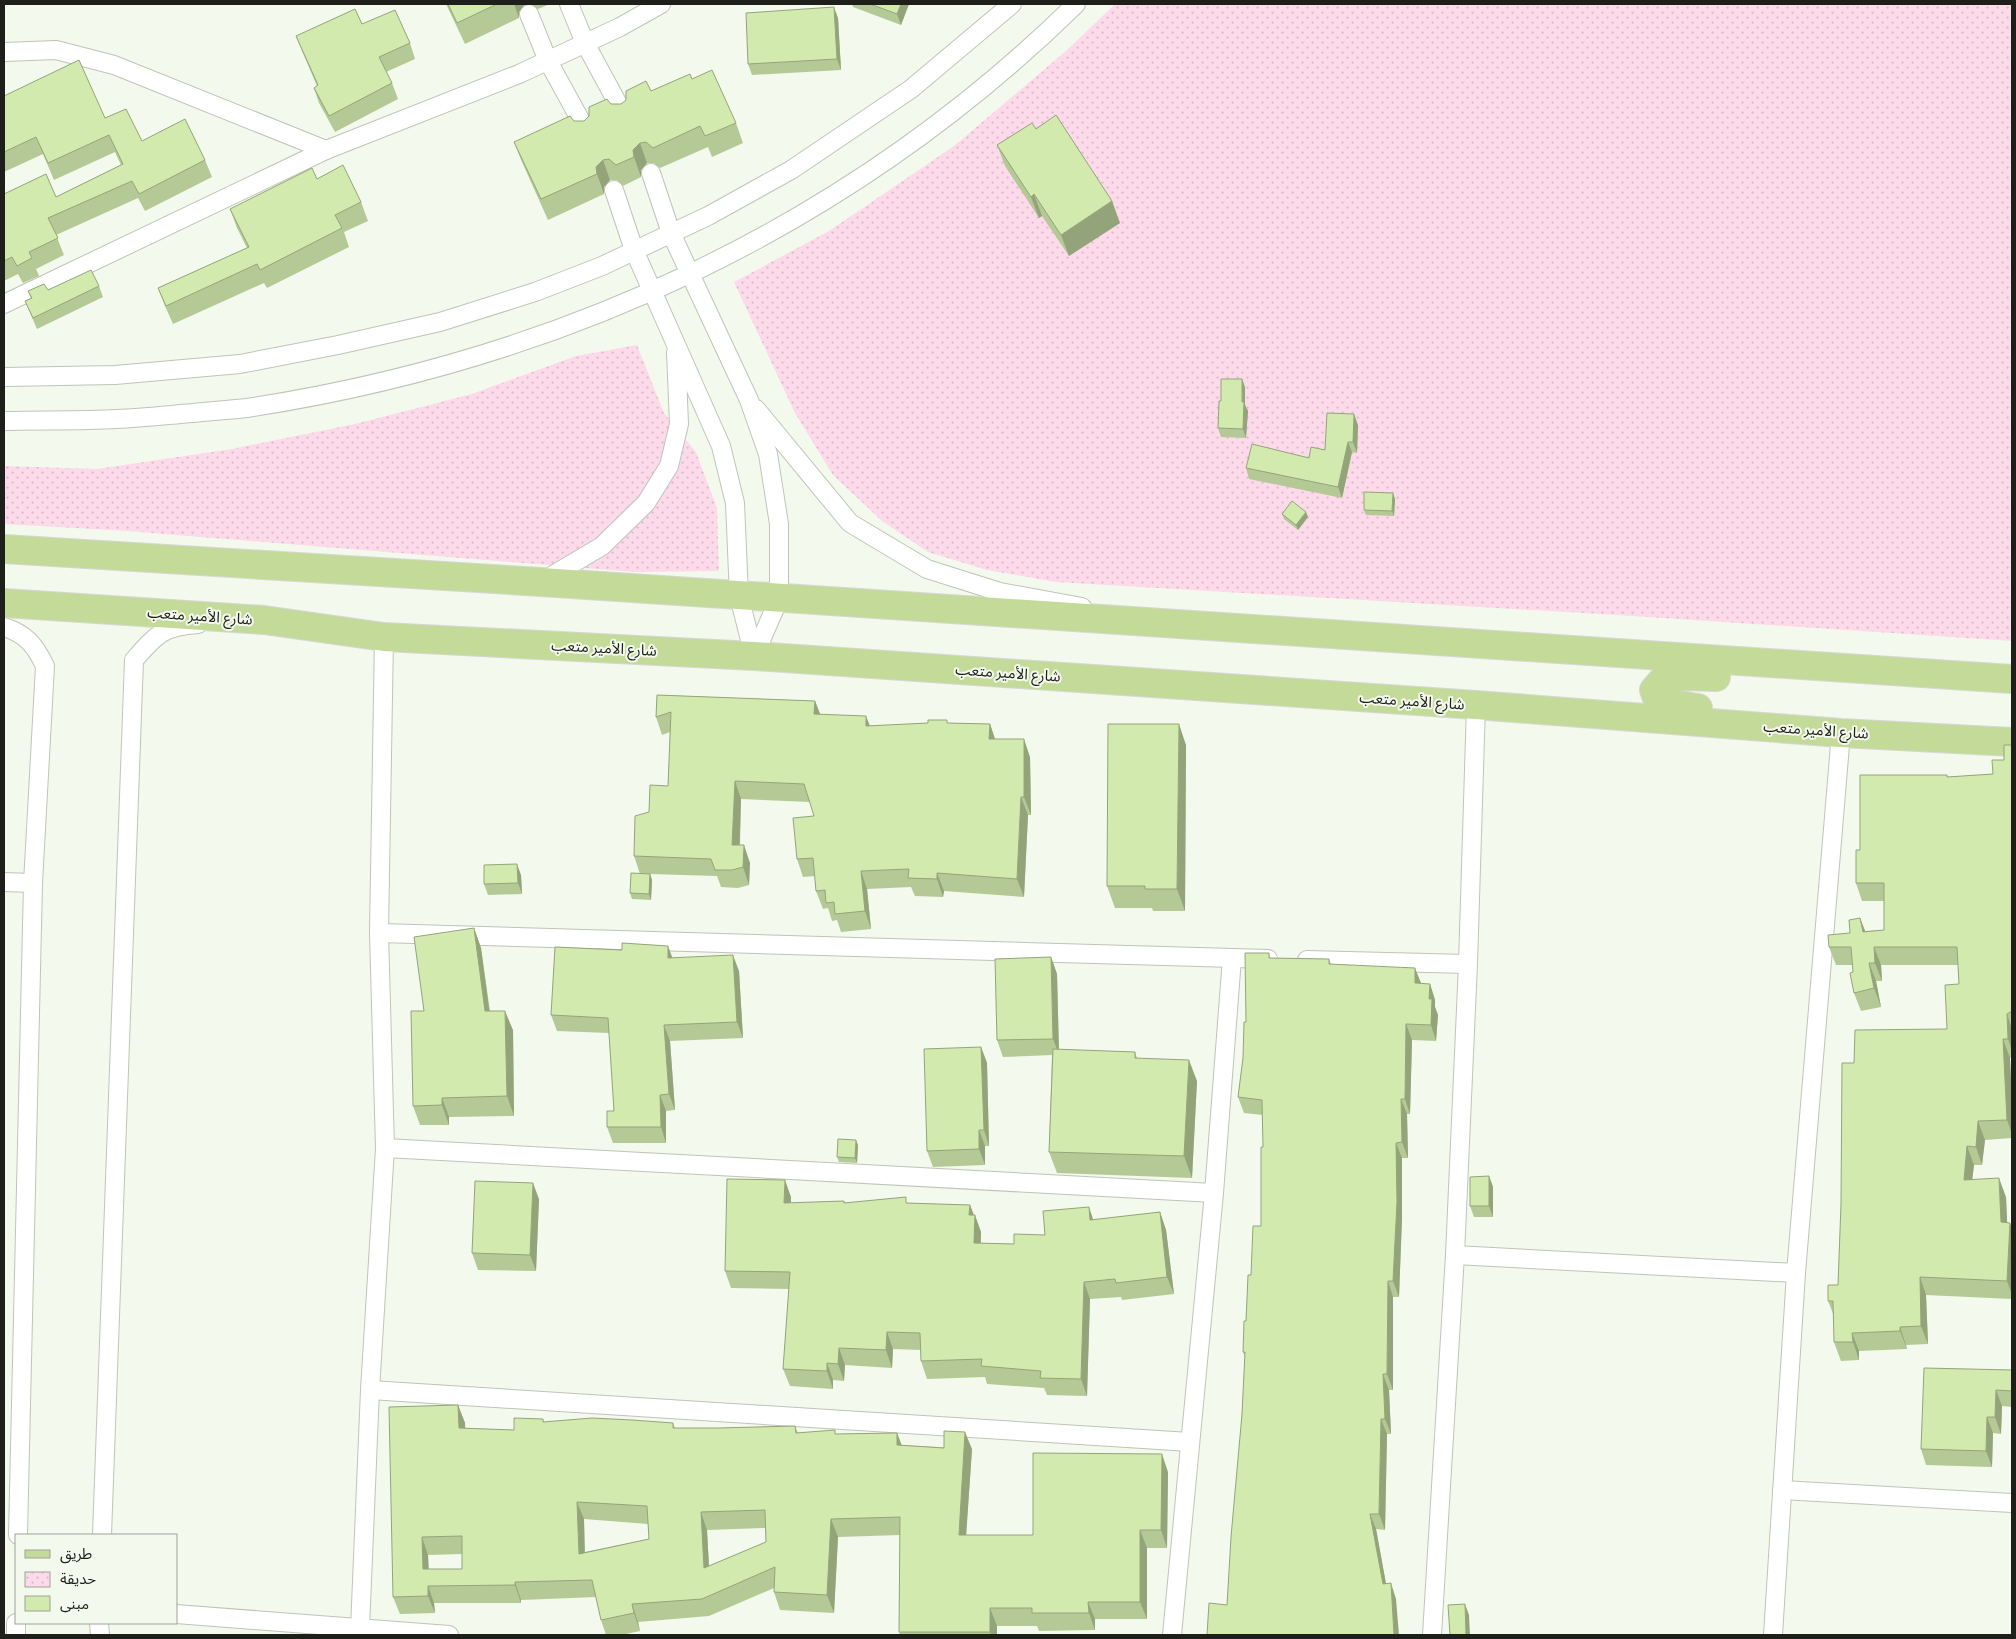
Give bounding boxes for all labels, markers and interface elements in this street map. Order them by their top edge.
street label: شارع الأمير متعب [146,604,254,632]
street label: شارع الأمير متعب [551,637,657,663]
street label: شارع الأمير متعب [954,661,1062,689]
street label: شارع الأمير متعب [1358,689,1466,717]
street label: شارع الأمير متعب [1762,718,1870,746]
legend [15,1534,178,1624]
text: طريق [60,1546,92,1565]
text: حديقة [60,1571,96,1590]
text: مبنى [60,1596,89,1615]

